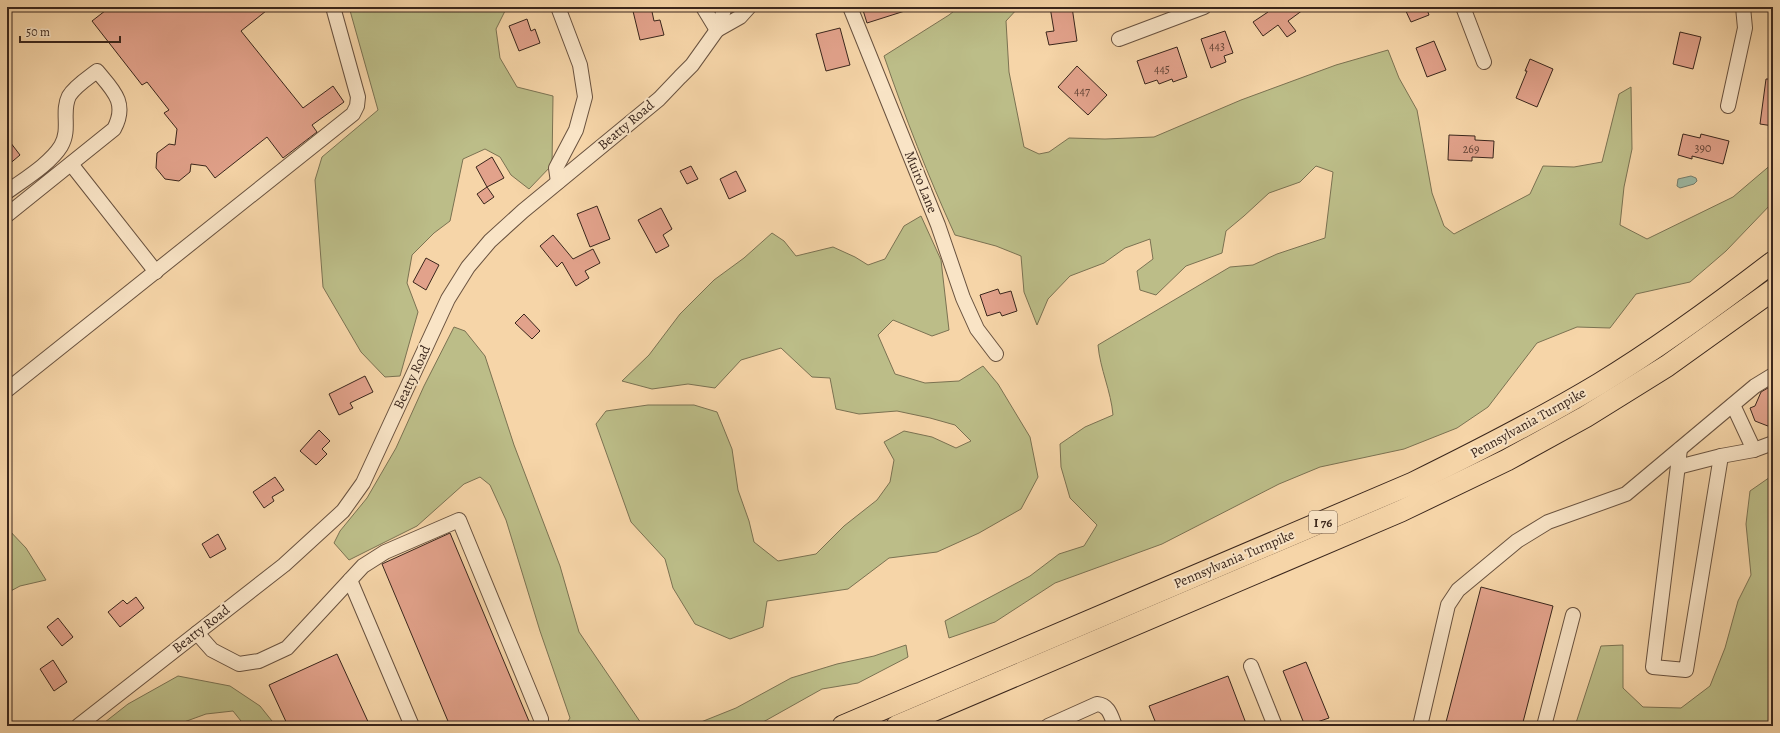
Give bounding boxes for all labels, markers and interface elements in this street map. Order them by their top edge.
scale bar [20,18,120,44]
text: 50 m [26,24,50,40]
house number: 443 [1209,38,1225,54]
house number: 445 [1154,61,1170,77]
house number: 447 [1074,83,1091,99]
street label: Beatty Road [594,95,659,154]
house number: 390 [1695,140,1711,156]
house number: 269 [1463,141,1479,157]
street label: Muiro Lane [900,148,942,216]
street label: Beatty Road [389,342,435,412]
street label: Pennsylvania Turnpike [1467,383,1589,463]
road number: I 76 [1309,511,1337,533]
street label: Pennsylvania Turnpike [1171,525,1297,593]
street label: Beatty Road [168,600,234,658]

